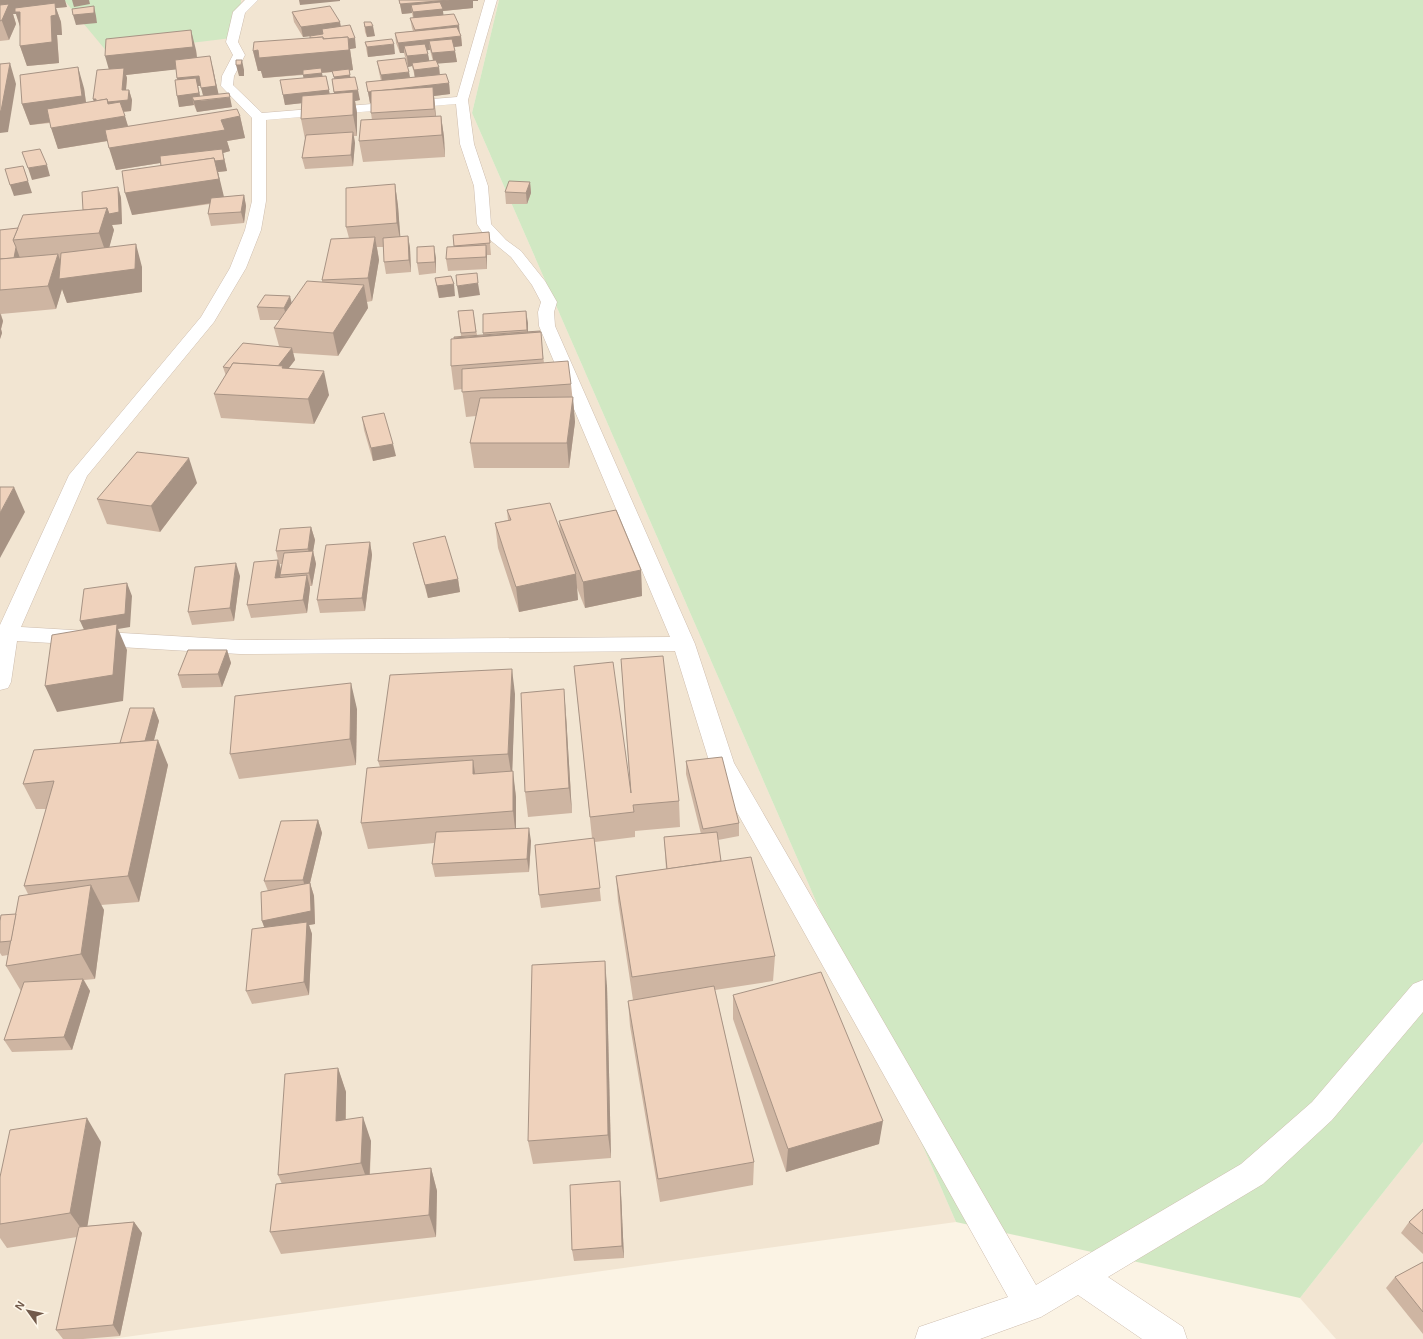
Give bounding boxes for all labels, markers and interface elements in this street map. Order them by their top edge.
north arrow [8,1291,48,1331]
text: N [12,1299,27,1312]

